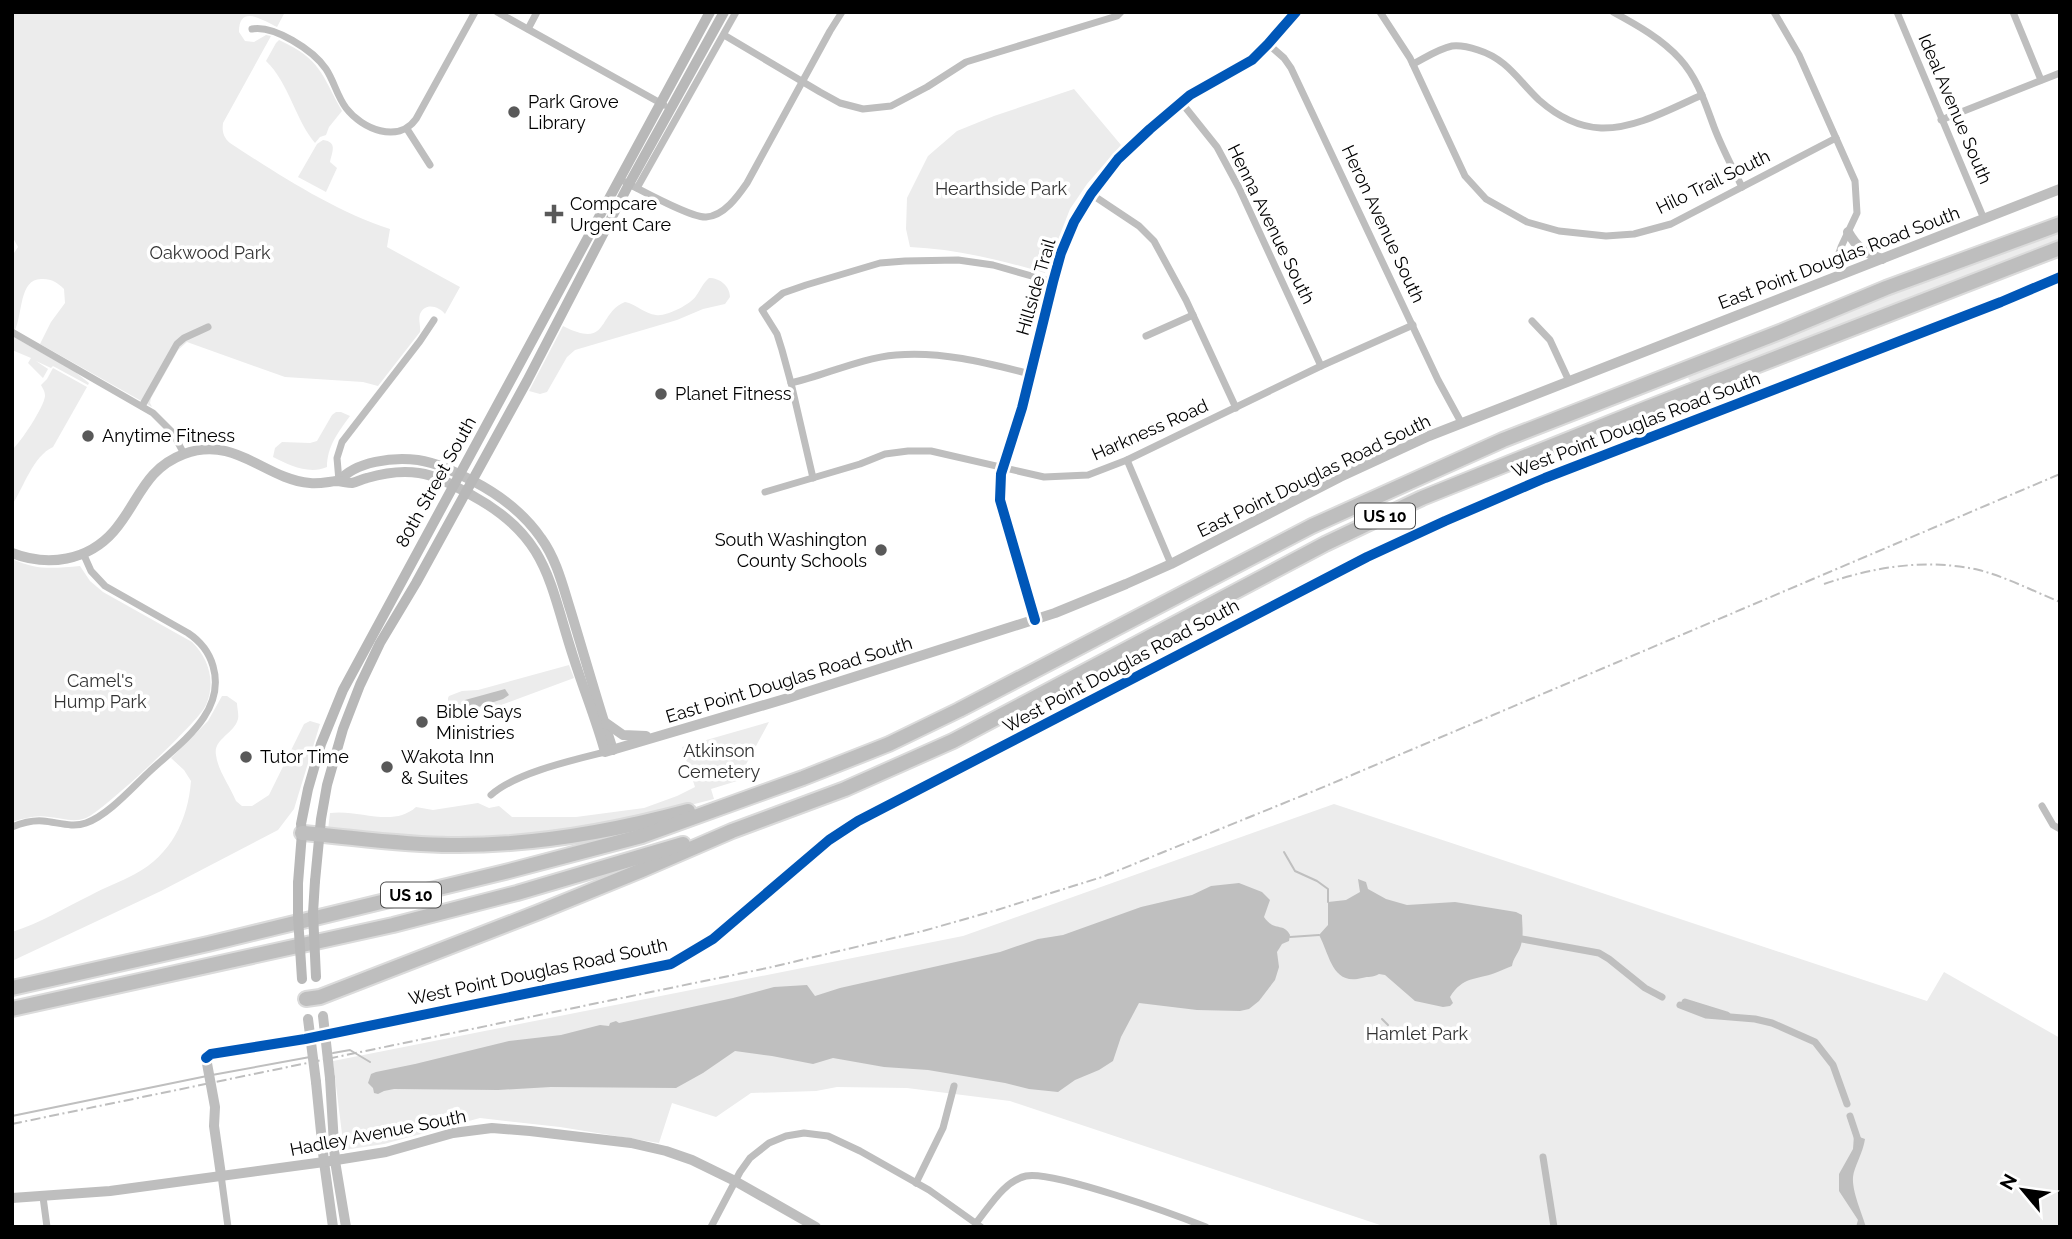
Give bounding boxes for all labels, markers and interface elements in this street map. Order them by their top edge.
street label: Ideal Avenue South [1914,31,1997,187]
place label: Park Grove Library [528,91,619,133]
marker: Park Grove Library [506,104,522,120]
street label: Henna Avenue South [1224,140,1319,307]
street label: Heron Avenue South [1338,142,1429,306]
street label: Hilo Trail South [1652,145,1773,218]
park label: Hearthside Park [935,178,1067,199]
place label: Compcare Urgent Care [570,193,671,235]
street label: East Point Douglas Road South [1715,202,1962,313]
marker: Compcare Urgent Care [544,204,564,224]
street label: Hillside Trail [1012,236,1059,338]
park label: Oakwood Park [149,242,271,263]
street label: West Point Douglas Road South [1509,367,1763,482]
place label: Planet Fitness [675,383,792,404]
marker: Planet Fitness [653,386,669,402]
street label: Harkness Road [1088,395,1211,465]
street label: East Point Douglas Road South [1194,410,1434,541]
street label: 80th Street South [391,413,480,551]
place label: Anytime Fitness [102,425,235,446]
marker: Anytime Fitness [80,428,96,444]
road number: US 10 [1355,503,1415,528]
place label: South Washington County Schools [715,529,867,571]
marker: South Washington County Schools [873,542,889,558]
street label: West Point Douglas Road South [999,594,1242,737]
street label: East Point Douglas Road South [663,632,915,727]
park label: Camel's Hump Park [54,670,147,712]
place label: Bible Says Ministries [436,701,522,743]
marker: Bible Says Ministries [414,714,430,730]
park label: Atkinson Cemetery [678,740,760,782]
place label: Tutor Time [260,746,349,767]
place label: Wakota Inn & Suites [401,746,494,788]
marker: Tutor Time [238,749,254,765]
marker: Wakota Inn & Suites [379,759,395,775]
road number: US 10 [381,882,441,908]
street label: West Point Douglas Road South [407,934,669,1009]
park label: Hamlet Park [1366,1023,1469,1044]
street label: Hadley Avenue South [288,1105,468,1160]
north arrow [1988,1155,2058,1225]
text: N [1995,1170,2021,1193]

